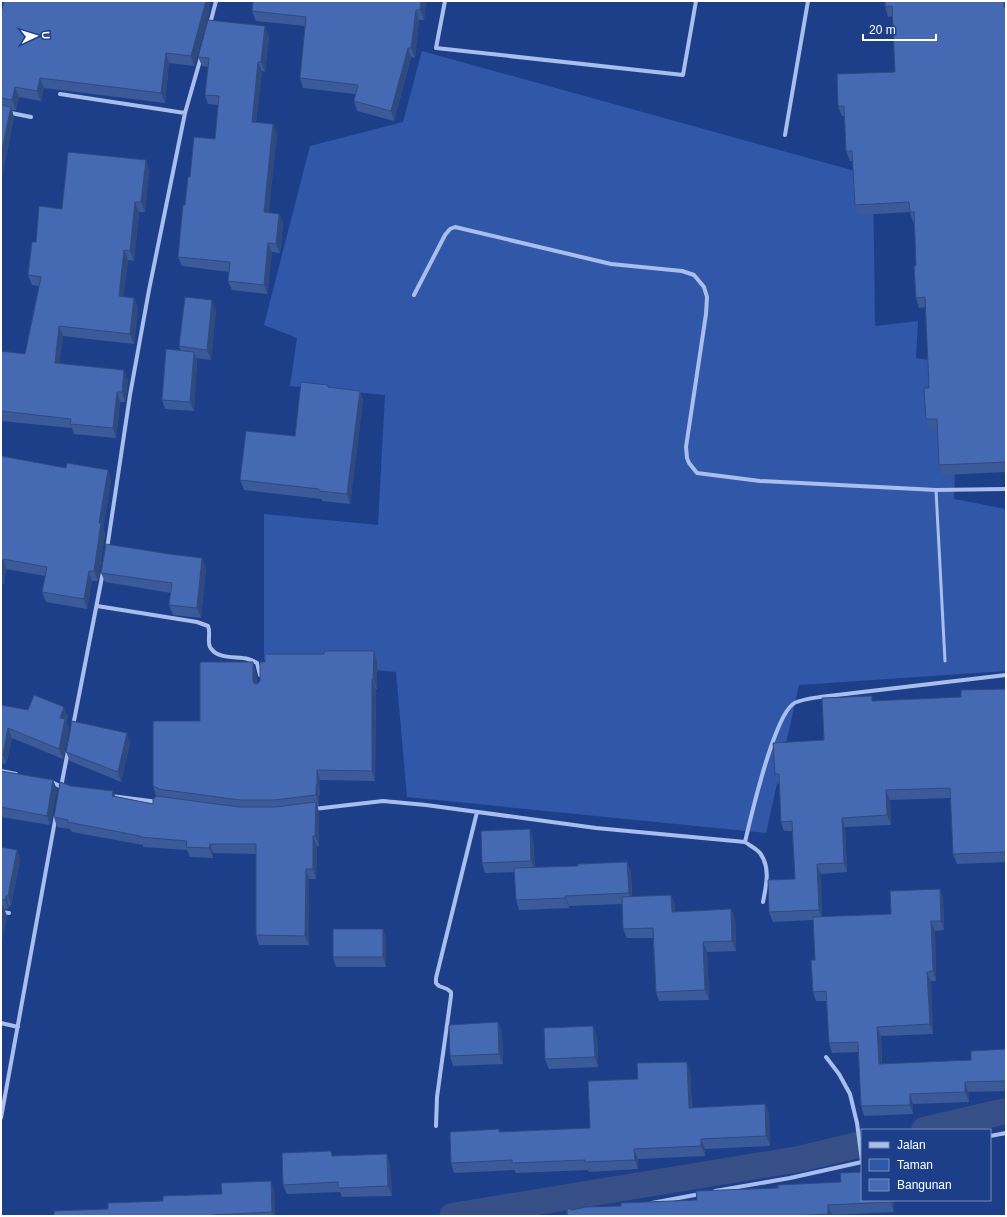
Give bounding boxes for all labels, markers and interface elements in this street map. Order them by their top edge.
north arrow [16,16,56,56]
scale bar [863,16,936,42]
text: 20 m [869,23,896,37]
text: U [40,31,52,40]
legend [861,1129,991,1201]
text: Jalan [897,1138,926,1152]
text: Taman [897,1158,933,1172]
text: Bangunan [897,1178,952,1192]

